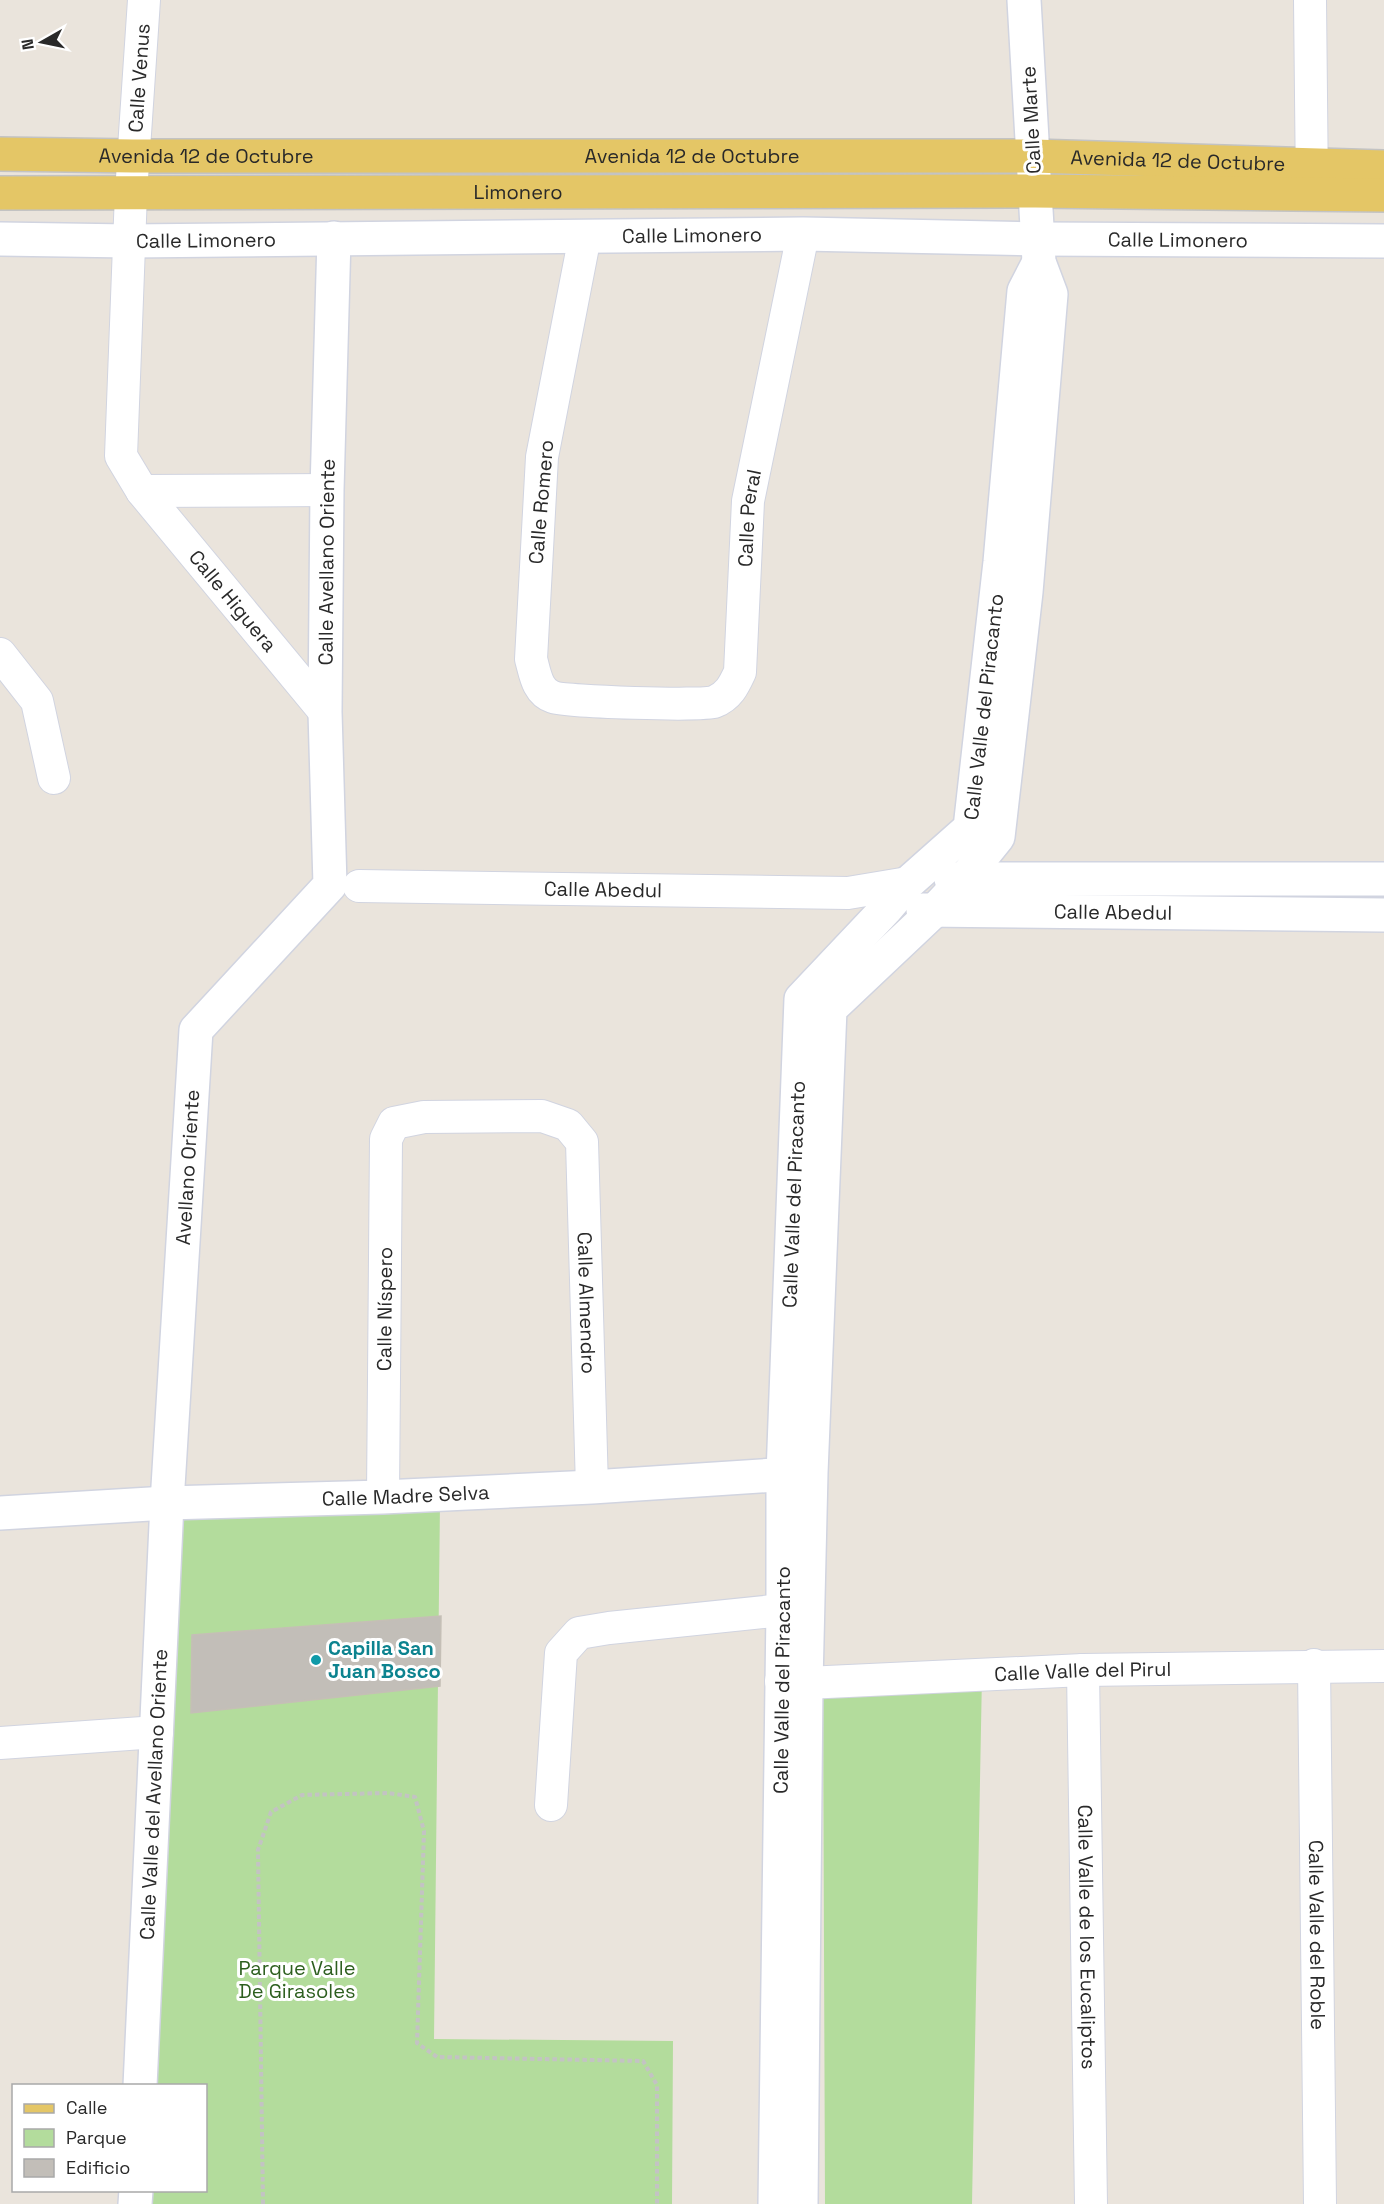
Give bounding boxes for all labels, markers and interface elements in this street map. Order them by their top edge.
north arrow [12,12,72,72]
street label: Calle Venus [122,23,156,133]
text: N [16,37,39,51]
street label: Calle Marte [1015,65,1047,175]
street label: Avenida 12 de Octubre [98,142,313,169]
street label: Avenida 12 de Octubre [585,143,799,169]
street label: Avenida 12 de Octubre [1070,144,1286,177]
street label: Limonero [473,179,563,205]
street label: Calle Limonero [622,221,762,249]
street label: Calle Limonero [136,226,276,254]
street label: Calle Limonero [1108,226,1248,253]
street label: Calle Romero [523,439,559,565]
street label: Calle Avellano Oriente [312,458,341,666]
street label: Calle Peral [732,467,767,568]
street label: Calle Higuera [183,544,283,657]
street label: Calle Valle del Piracanto [958,592,1009,821]
street label: Calle Abedul [544,876,662,903]
street label: Calle Abedul [1054,898,1172,926]
street label: Calle Valle del Piracanto [776,1080,811,1309]
street label: Avellano Oriente [170,1089,205,1246]
street label: Calle Almendro [572,1231,602,1374]
street label: Calle Níspero [371,1247,398,1371]
street label: Calle Madre Selva [321,1479,490,1512]
street label: Calle Valle del Piracanto [768,1566,796,1794]
place label: Capilla San Juan Bosco [328,1635,441,1684]
street label: Calle Valle del Avellano Oriente [134,1648,173,1940]
marker: Capilla San Juan Bosco [309,1653,323,1667]
street label: Calle Valle del Pirul [993,1656,1171,1687]
street label: Calle Valle de los Eucaliptos [1072,1804,1102,2070]
street label: Calle Valle del Roble [1303,1840,1331,2030]
park label: Parque Valle De Girasoles [238,1955,356,2004]
legend [12,2084,207,2192]
text: Calle [66,2096,107,2119]
text: Parque [66,2126,127,2149]
text: Edificio [66,2156,130,2179]

